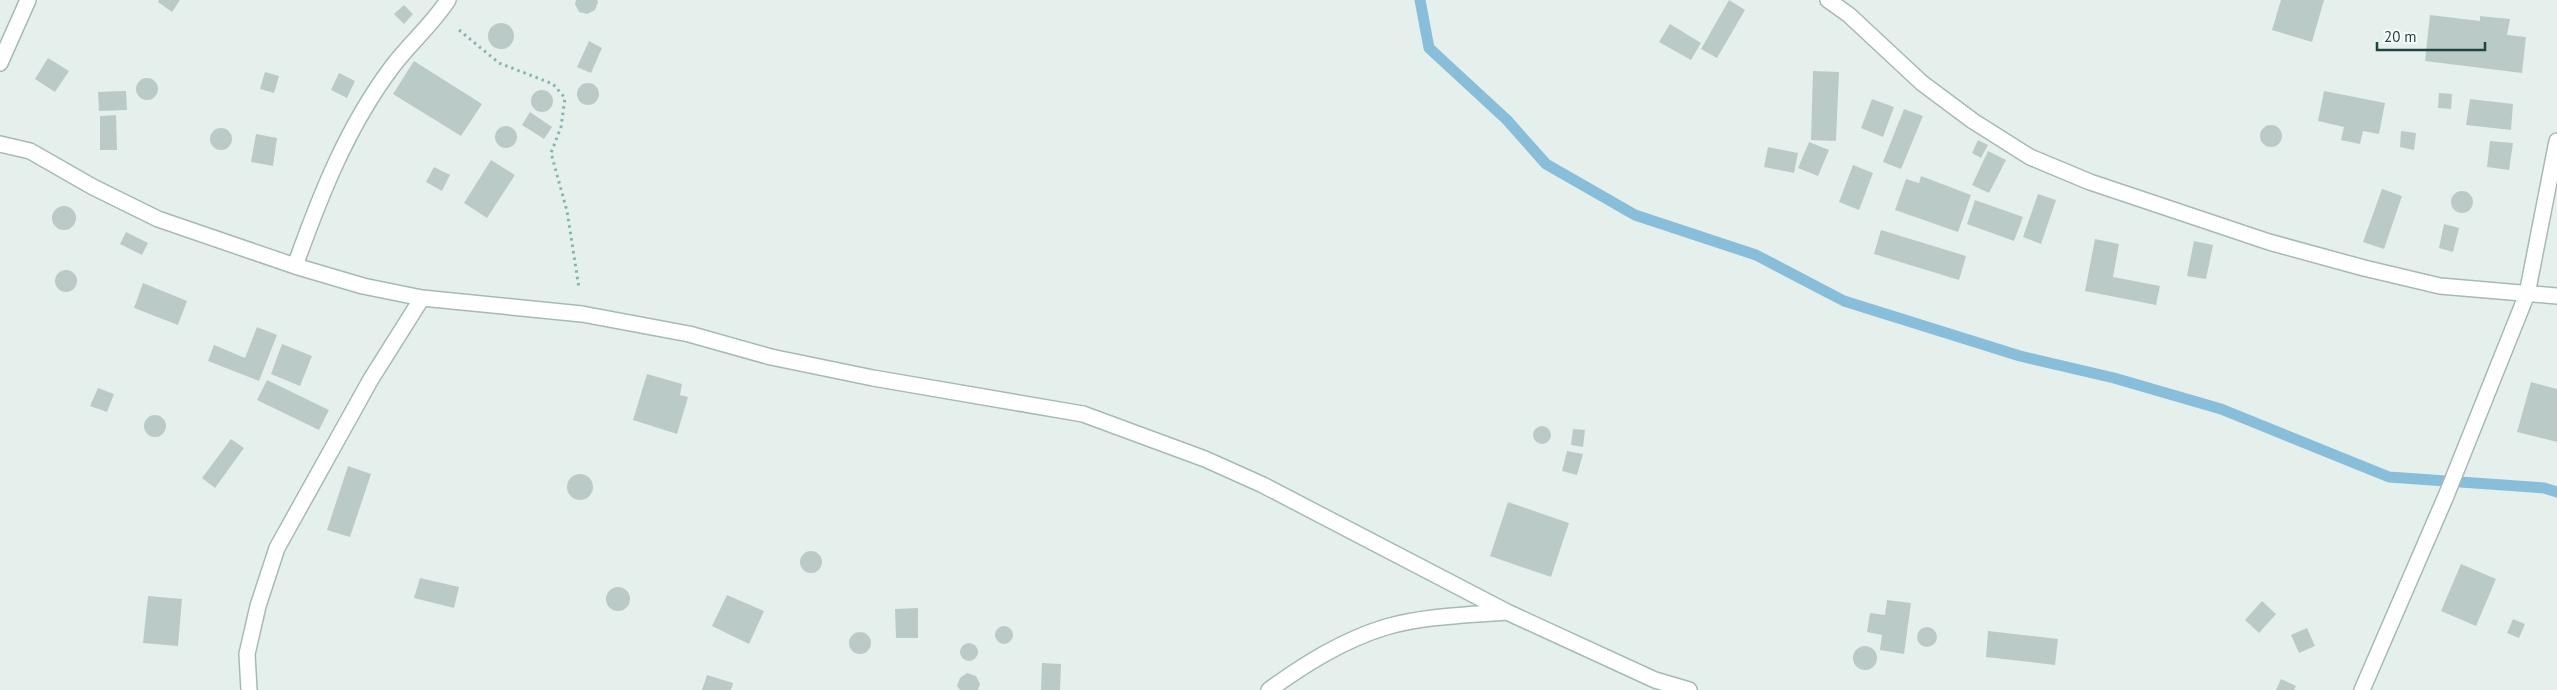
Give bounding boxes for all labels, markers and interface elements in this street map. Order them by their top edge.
scale bar [2377,20,2484,52]
text: 20 m [2384,27,2417,46]

